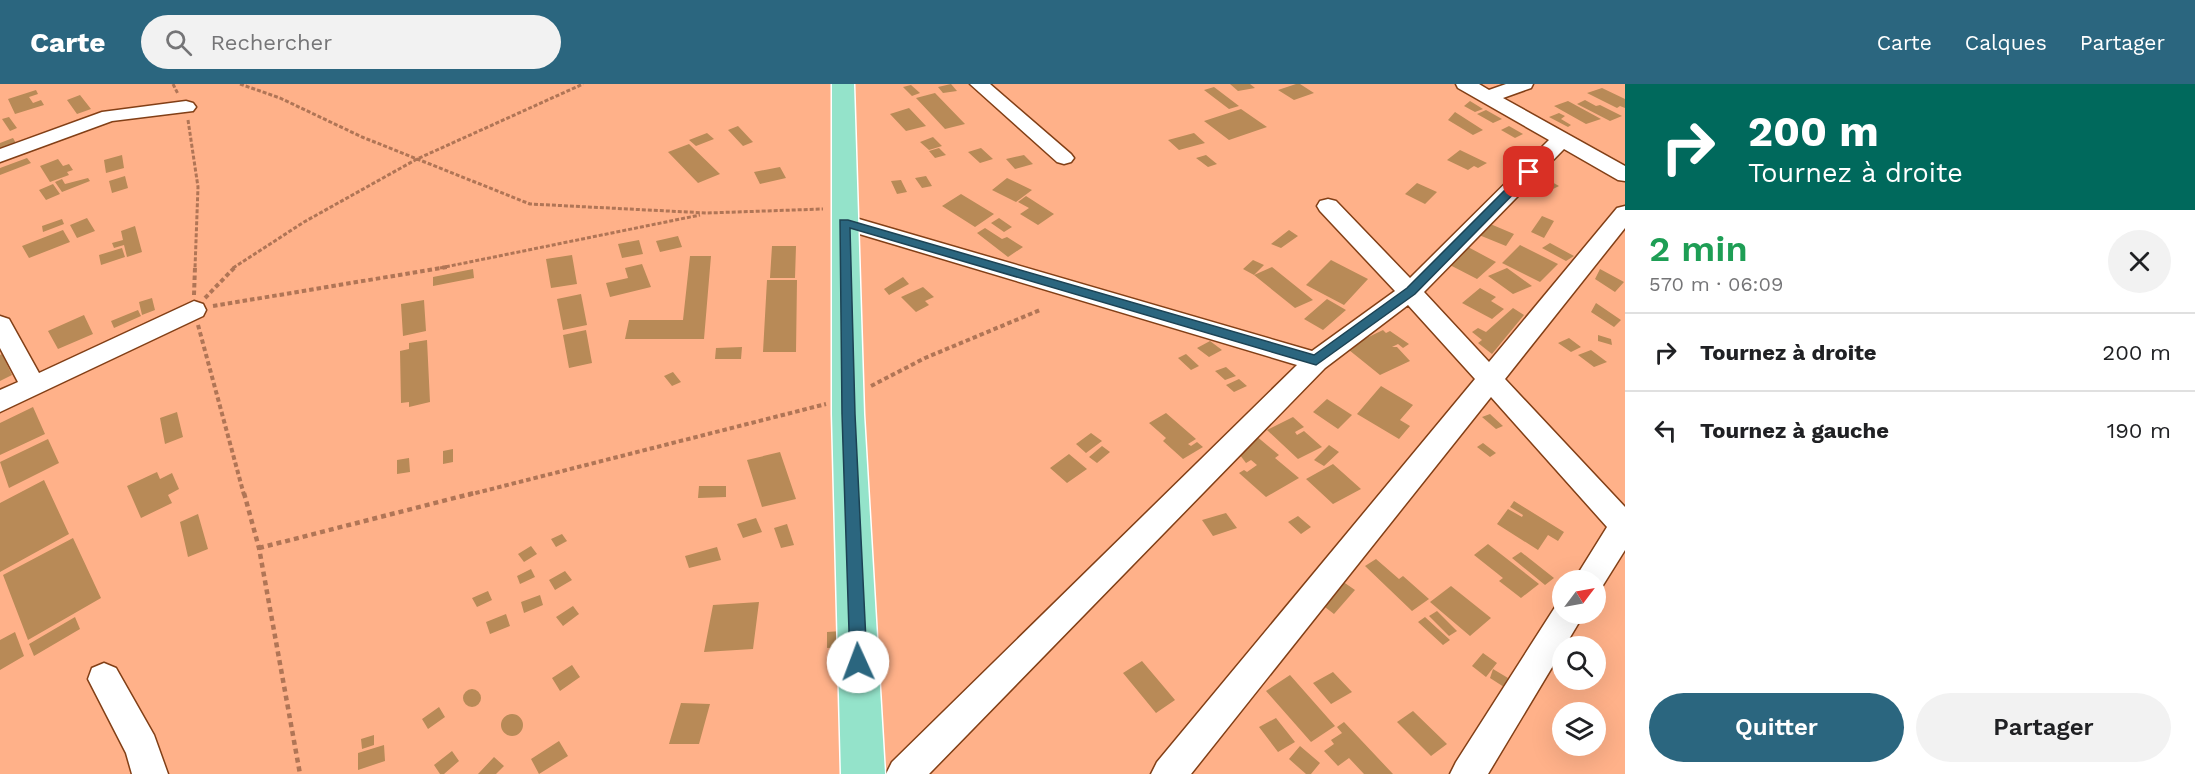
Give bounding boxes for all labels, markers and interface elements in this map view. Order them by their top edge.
search box [141,15,561,69]
text: Carte [30,26,105,59]
icon: search [162,26,195,59]
text: Rechercher [210,30,332,55]
text: Carte [1877,30,1932,55]
text: Calques [1965,30,2047,55]
text: Partager [2080,30,2165,55]
text: 200 m [1748,107,1879,156]
icon: right [1649,108,1727,186]
pin [1503,146,1554,197]
icon: arrive [1512,155,1545,188]
text: Tournez à droite [1748,157,1963,189]
text: 2 min [1649,228,1748,270]
button: close [2108,230,2171,293]
text: 570 m · 06:09 [1649,272,1783,296]
icon: right [1649,336,1682,369]
text: Tournez à droite [1700,340,1877,365]
text: 200 m [2102,340,2171,365]
icon: left [1649,414,1682,447]
text: Tournez à gauche [1700,418,1889,443]
text: 190 m [2107,418,2171,443]
north arrow [1552,570,1606,624]
map controls [1552,570,1606,756]
position arrow [826,630,890,694]
button: search [1552,636,1606,690]
button: Quitter [1649,693,1904,762]
button: Partager [1916,693,2171,762]
button: layers [1552,702,1606,756]

